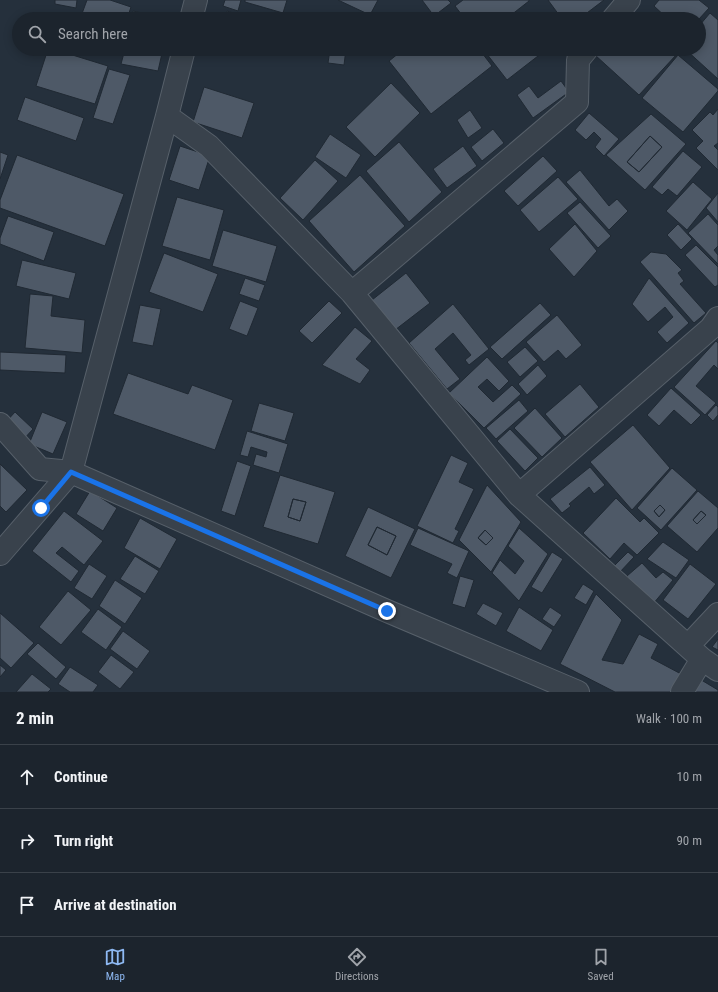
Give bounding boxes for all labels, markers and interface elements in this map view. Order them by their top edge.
search box [12,12,706,56]
icon: search [26,23,48,45]
text: Search here [58,25,128,43]
route start [32,499,50,517]
route end [378,602,396,620]
text: 2 min [16,708,54,728]
text: Walk · 100 m [636,711,702,726]
icon: ahead [16,766,38,788]
text: Continue [54,768,108,786]
text: 10 m [676,769,702,784]
icon: right [16,830,38,852]
text: Turn right [54,832,113,850]
text: 90 m [676,833,702,848]
icon: arrive [16,894,38,916]
text: Arrive at destination [54,896,177,914]
tab: Map [104,946,126,983]
tab: Directions [335,946,379,983]
tab: Saved [588,946,614,983]

